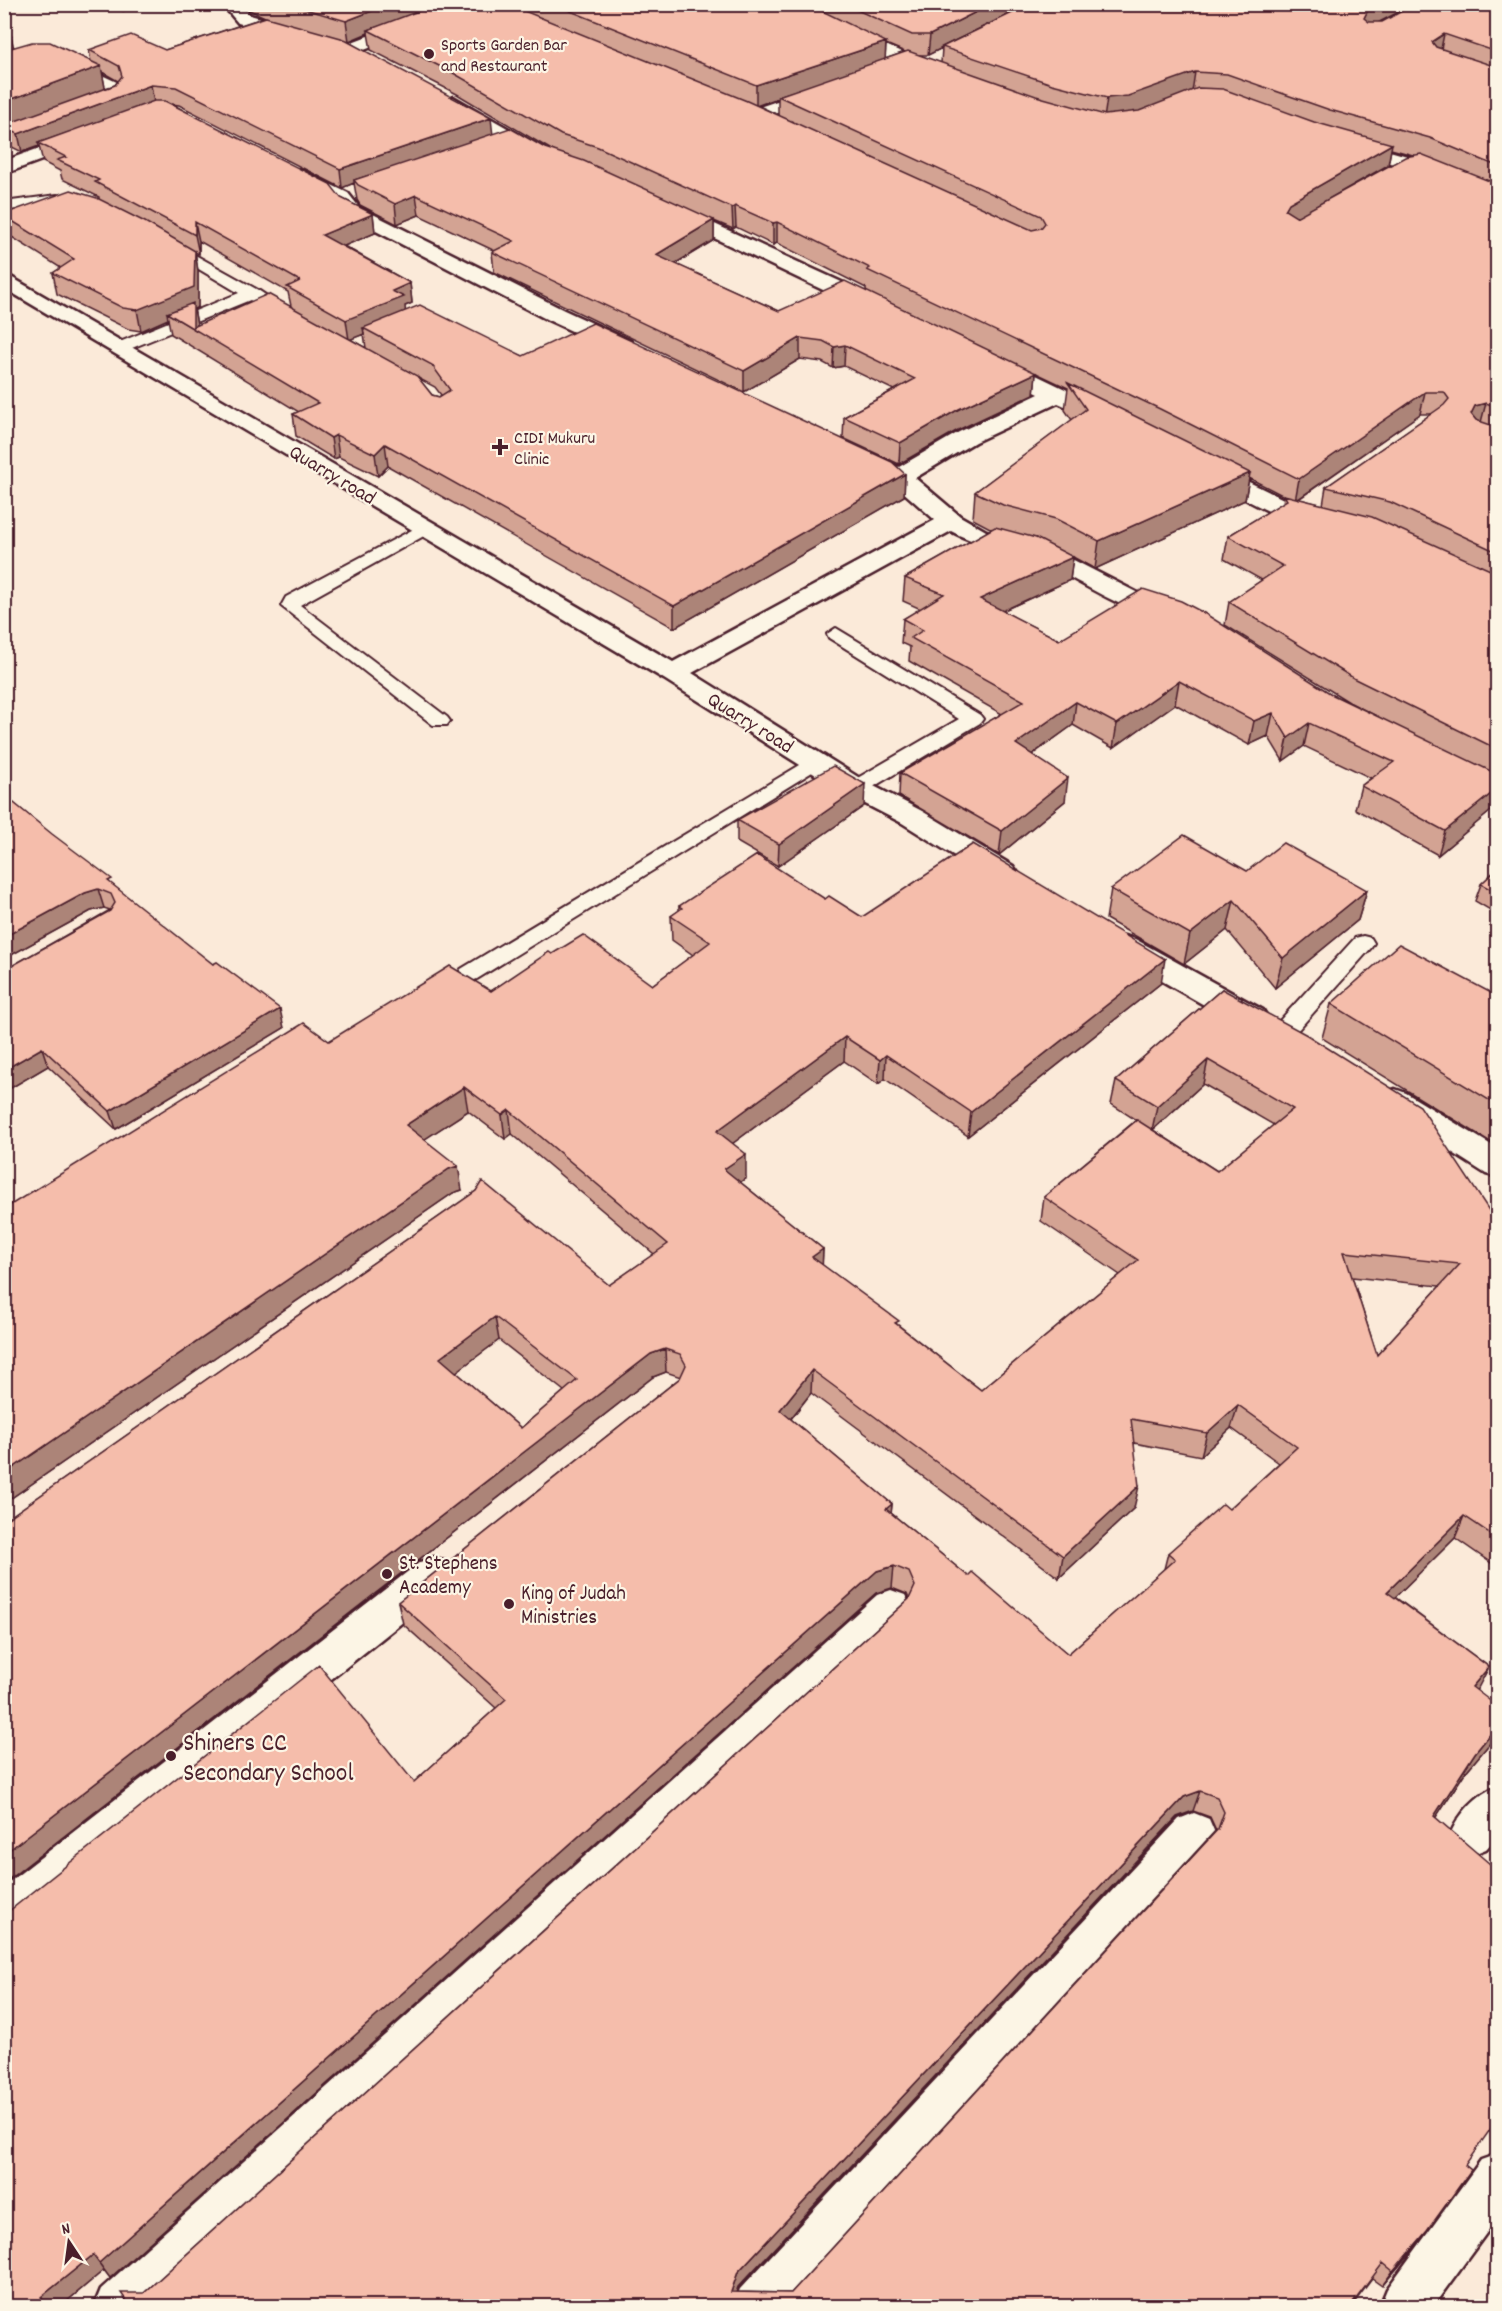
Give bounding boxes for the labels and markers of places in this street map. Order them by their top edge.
place label: Sports Garden Bar and Restaurant [441,34,567,80]
marker: Sports Garden Bar and Restaurant [422,47,436,61]
place label: CIDI Mukuru Clinic [514,427,595,473]
marker: CIDI Mukuru Clinic [491,438,509,456]
place label: St. Stephens Academy [399,1550,498,1604]
marker: St. Stephens Academy [380,1567,394,1581]
place label: King of Judah Ministries [521,1580,626,1634]
marker: King of Judah Ministries [502,1597,516,1611]
place label: Shiners CC Secondary School [183,1726,354,1793]
marker: Shiners CC Secondary School [164,1749,178,1763]

